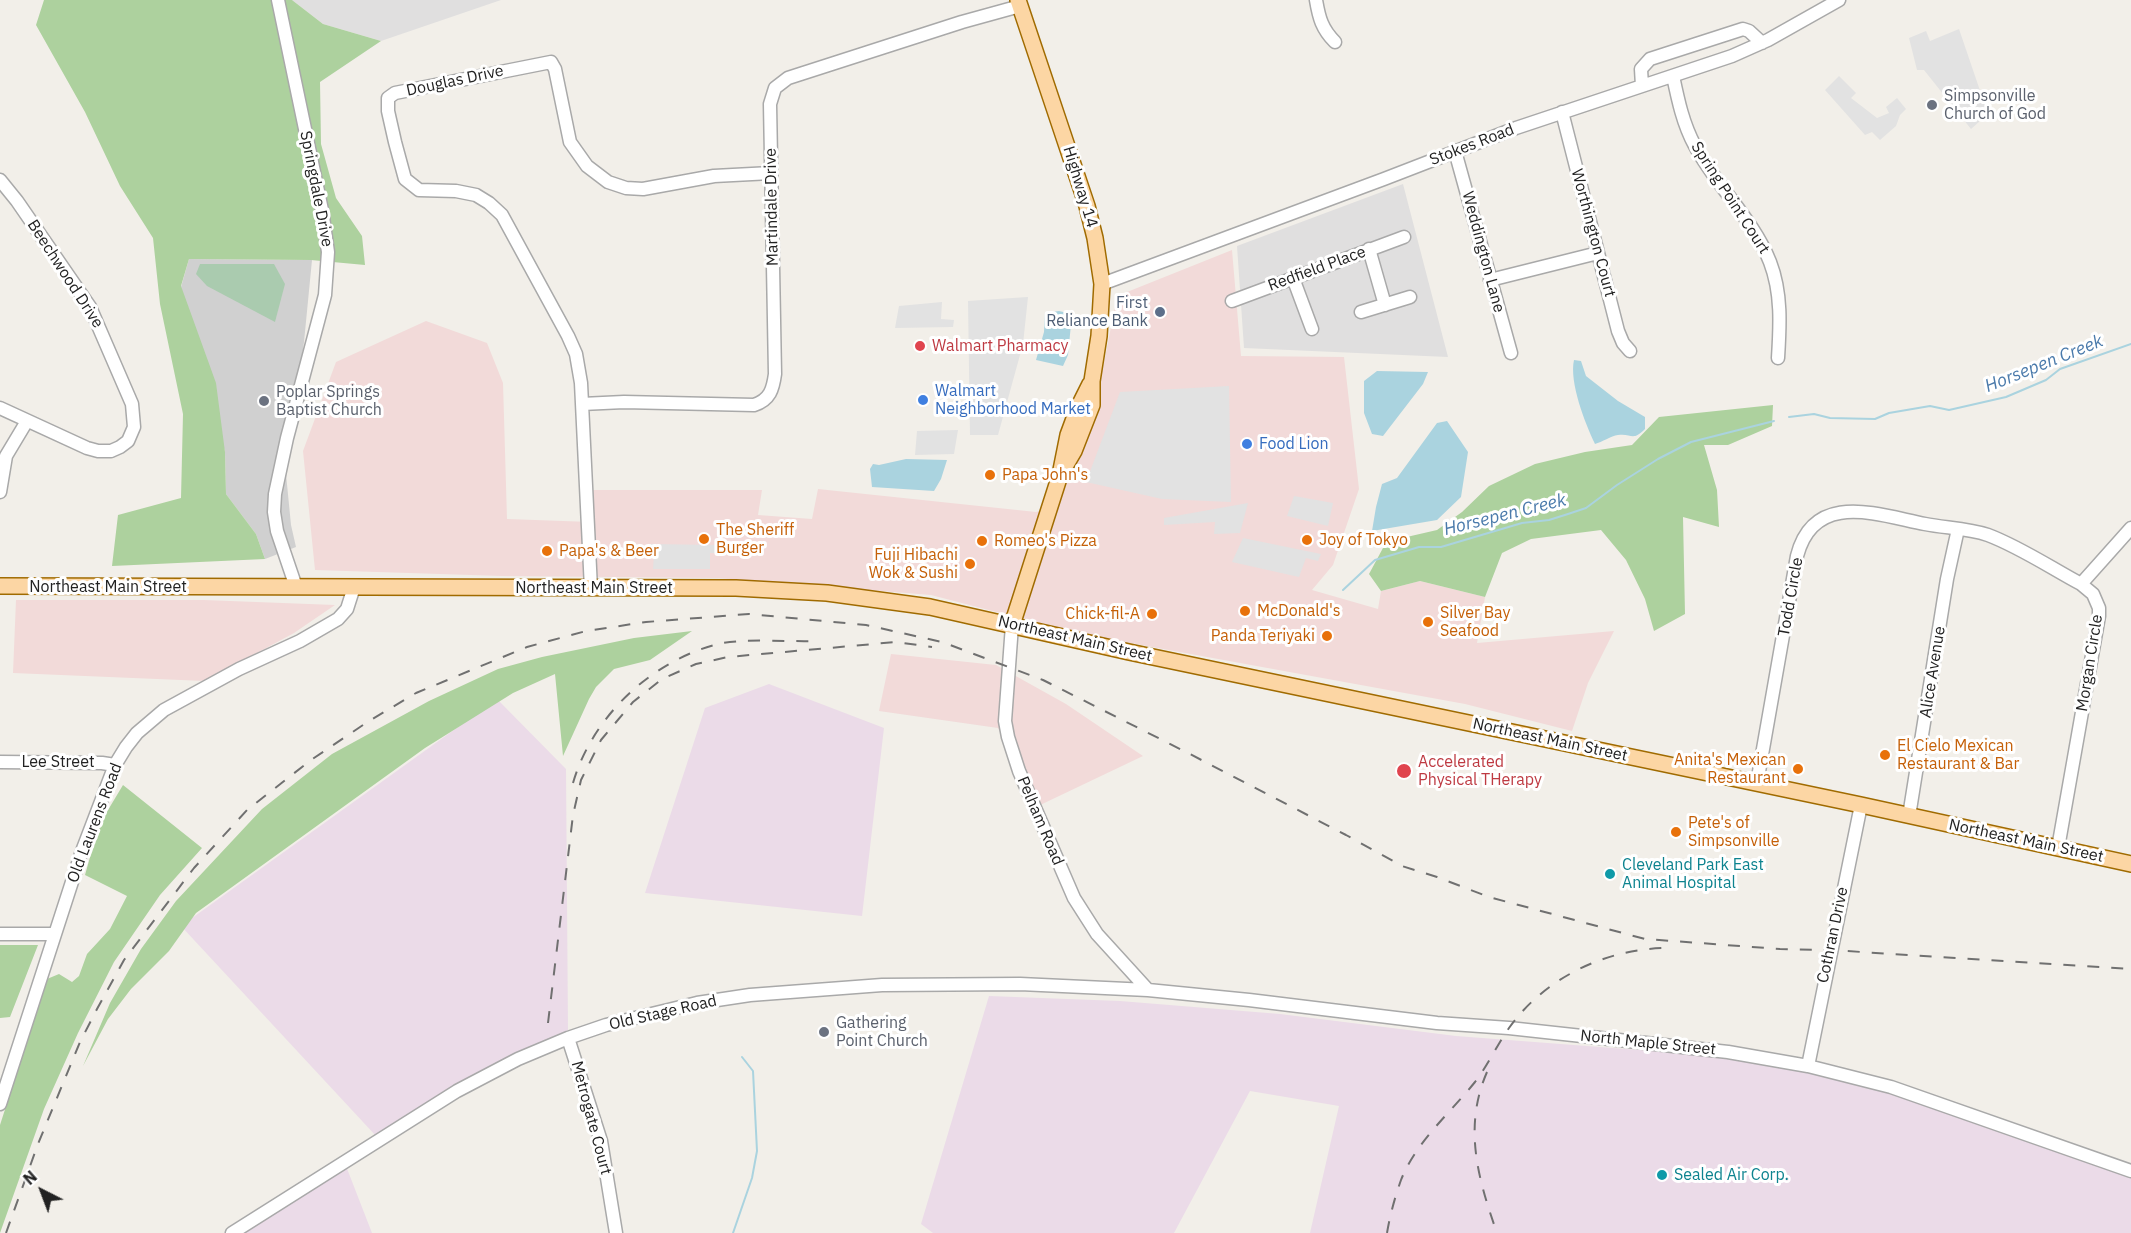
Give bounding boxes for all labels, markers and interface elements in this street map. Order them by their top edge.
street label: Douglas Drive [405,61,505,101]
place label: Simpsonville Church of God [1944,86,2046,124]
marker: Simpsonville Church of God [1925,98,1939,112]
street label: Stokes Road [1427,120,1517,170]
street label: Springdale Drive [295,129,337,249]
street label: Spring Point Court [1687,138,1773,258]
street label: Highway 14 [1058,144,1102,230]
street label: Martindale Drive [761,148,783,266]
street label: Worthington Court [1567,167,1619,299]
street label: Weddington Lane [1458,189,1508,315]
street label: Beechwood Drive [23,216,107,332]
street label: Redfield Place [1265,242,1369,296]
place label: First Reliance Bank [1046,293,1148,331]
marker: First Reliance Bank [1153,305,1167,319]
water label: Horsepen Creek [1982,331,2106,397]
place label: Walmart Pharmacy [932,336,1069,356]
marker: Walmart Pharmacy [913,339,927,353]
place label: Walmart Neighborhood Market [935,381,1091,419]
place label: Poplar Springs Baptist Church [276,382,382,420]
marker: Walmart Neighborhood Market [916,393,930,407]
marker: Poplar Springs Baptist Church [257,394,271,408]
place label: Food Lion [1259,434,1329,454]
marker: Food Lion [1240,437,1254,451]
place label: Papa John's [1002,465,1088,485]
marker: Papa John's [983,468,997,482]
water label: Horsepen Creek [1442,489,1568,541]
place label: The Sheriff Burger [716,520,794,558]
place label: Joy of Tokyo [1319,530,1408,550]
place label: Romeo's Pizza [994,531,1097,551]
marker: The Sheriff Burger [697,532,711,546]
marker: Joy of Tokyo [1300,533,1314,547]
marker: Romeo's Pizza [975,534,989,548]
place label: Papa's & Beer [559,541,659,561]
marker: Papa's & Beer [540,544,554,558]
place label: Fuji Hibachi Wok & Sushi [869,545,958,583]
street label: Todd Circle [1775,556,1807,638]
marker: Fuji Hibachi Wok & Sushi [963,557,977,571]
street label: Northeast Main Street [29,577,187,597]
street label: Northeast Main Street [515,578,673,598]
place label: McDonald's [1257,601,1341,621]
place label: Silver Bay Seafood [1440,603,1511,641]
place label: Chick-fil-A [1065,604,1140,624]
marker: McDonald's [1238,604,1252,618]
marker: Chick-fil-A [1145,607,1159,621]
street label: Northeast Main Street [996,612,1154,666]
street label: Morgan Circle [2073,613,2107,713]
marker: Silver Bay Seafood [1421,615,1435,629]
street label: Alice Avenue [1916,625,1950,719]
place label: Panda Teriyaki [1211,626,1315,646]
marker: Panda Teriyaki [1320,629,1334,643]
street label: Northeast Main Street [1471,714,1629,766]
place label: El Cielo Mexican Restaurant & Bar [1897,736,2019,774]
marker: El Cielo Mexican Restaurant & Bar [1878,748,1892,762]
place label: Anita's Mexican Restaurant [1674,750,1786,788]
street label: Lee Street [21,752,95,772]
place label: Accelerated Physical THerapy [1418,752,1542,790]
street label: Old Laurens Road [63,761,127,885]
marker: Accelerated Physical THerapy [1395,762,1413,780]
marker: Anita's Mexican Restaurant [1791,762,1805,776]
street label: Pelham Road [1013,774,1067,868]
place label: Pete's of Simpsonville [1688,813,1780,851]
street label: Northeast Main Street [1947,815,2105,867]
marker: Pete's of Simpsonville [1669,825,1683,839]
place label: Cleveland Park East Animal Hospital [1622,855,1764,893]
marker: Cleveland Park East Animal Hospital [1603,867,1617,881]
street label: Cothran Drive [1813,885,1853,985]
street label: Old Stage Road [607,991,719,1035]
place label: Gathering Point Church [836,1013,928,1051]
marker: Gathering Point Church [817,1025,831,1039]
street label: North Maple Street [1579,1026,1717,1060]
street label: Metrogate Court [567,1059,615,1177]
north arrow [12,1161,72,1221]
place label: Sealed Air Corp. [1674,1165,1789,1185]
text: N [19,1166,41,1189]
marker: Sealed Air Corp. [1655,1168,1669,1182]

